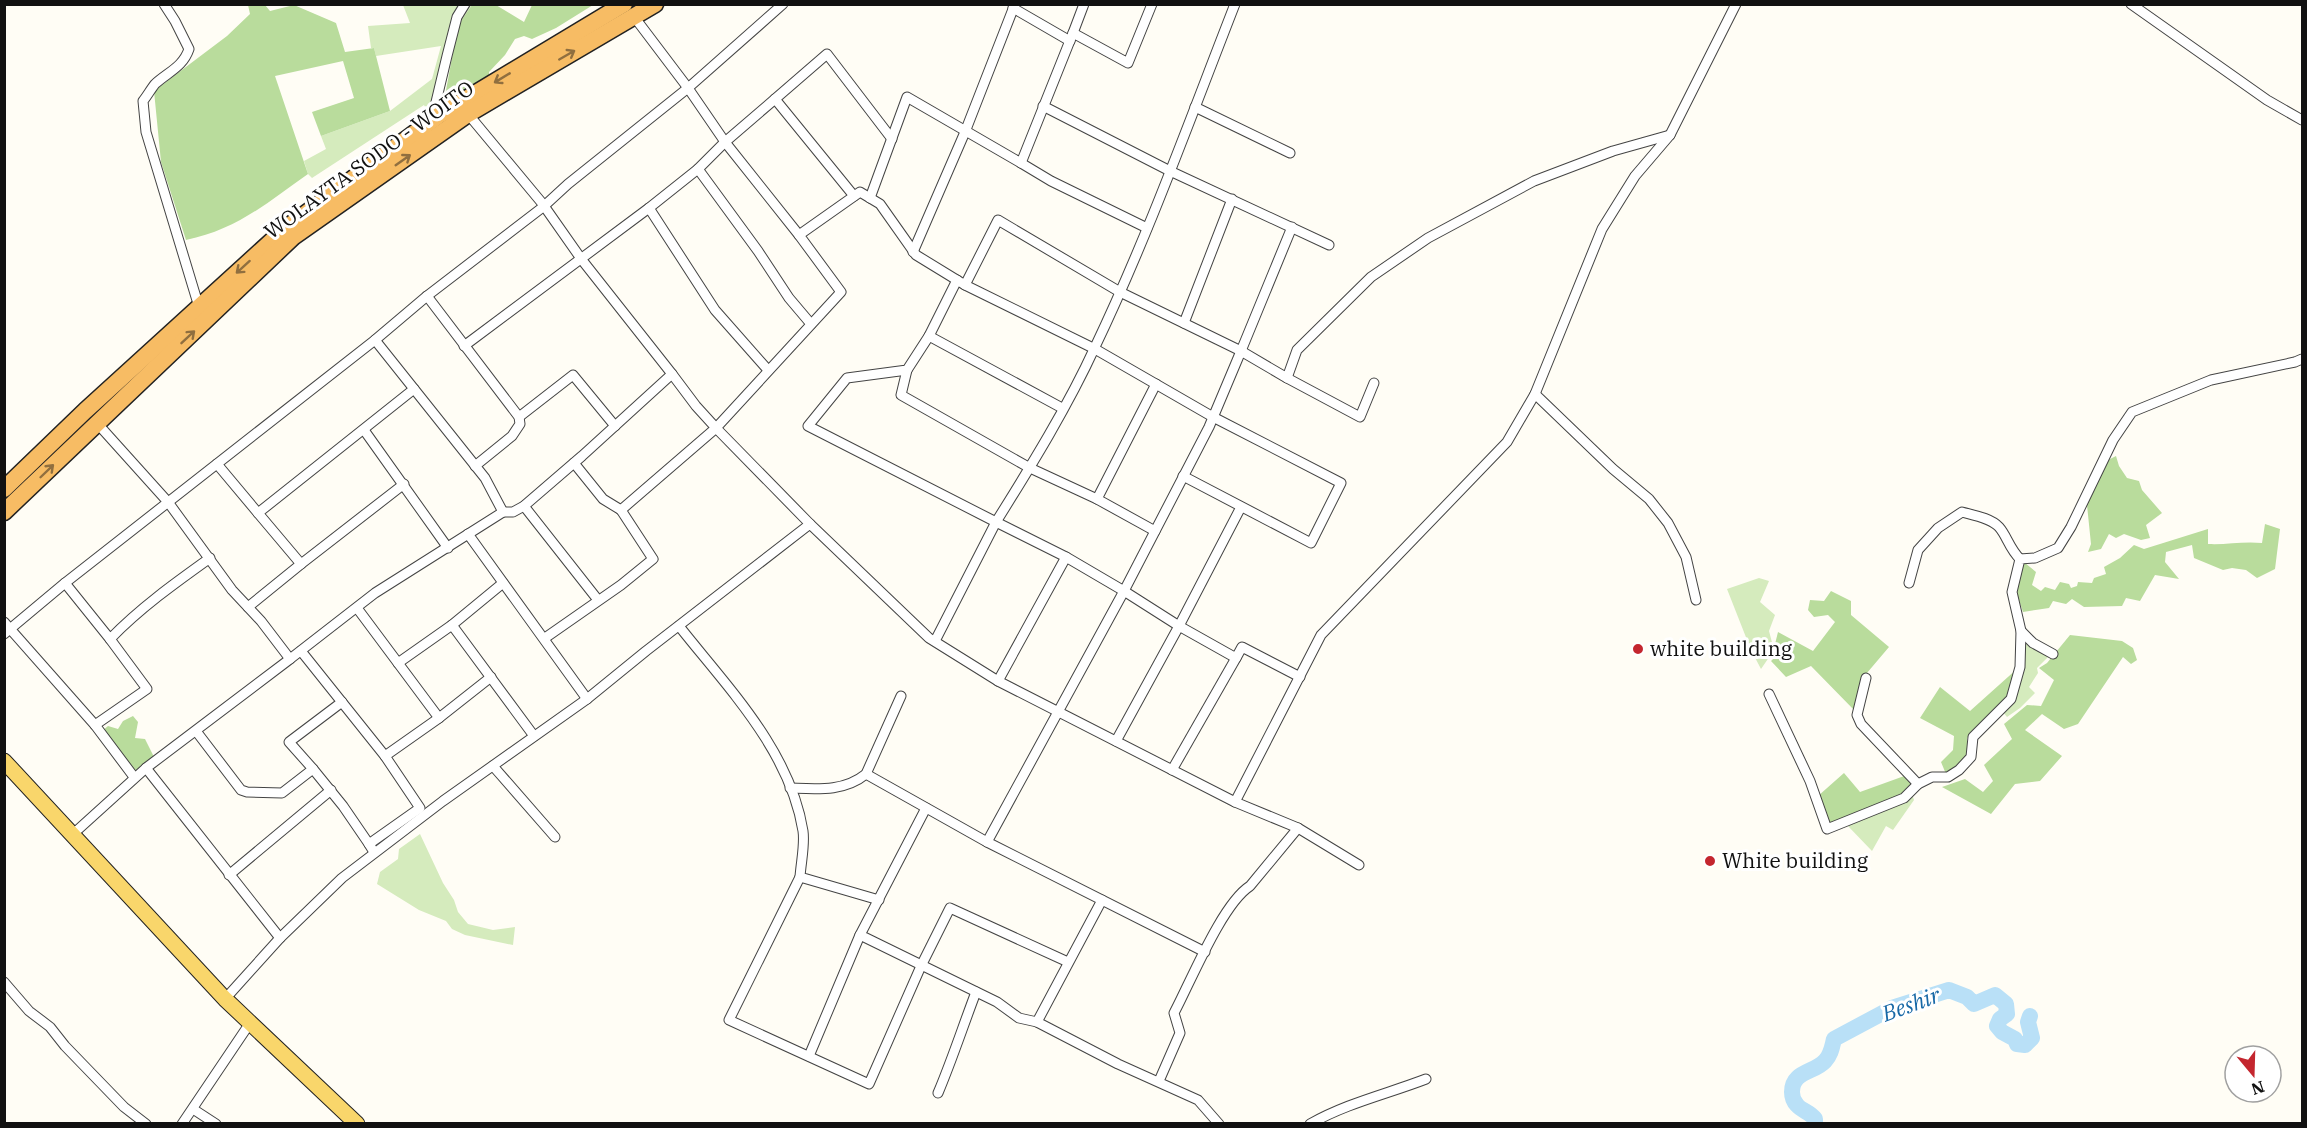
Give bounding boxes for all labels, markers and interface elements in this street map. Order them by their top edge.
one-way arrow [558,49,575,61]
one-way arrow [493,72,510,85]
street label: WOLAYTA SODO - WOITO [258,74,479,245]
one-way arrow [394,154,410,166]
one-way arrow [236,260,251,274]
one-way arrow [181,330,196,344]
one-way arrow [39,464,54,478]
place label: white building [1650,634,1793,662]
marker: white building [1631,642,1645,656]
place label: White building [1722,846,1869,874]
marker: White building [1703,854,1717,868]
water label: Beshir [1877,979,1945,1028]
north arrow [2223,1044,2283,1104]
text: N [2249,1077,2267,1100]

